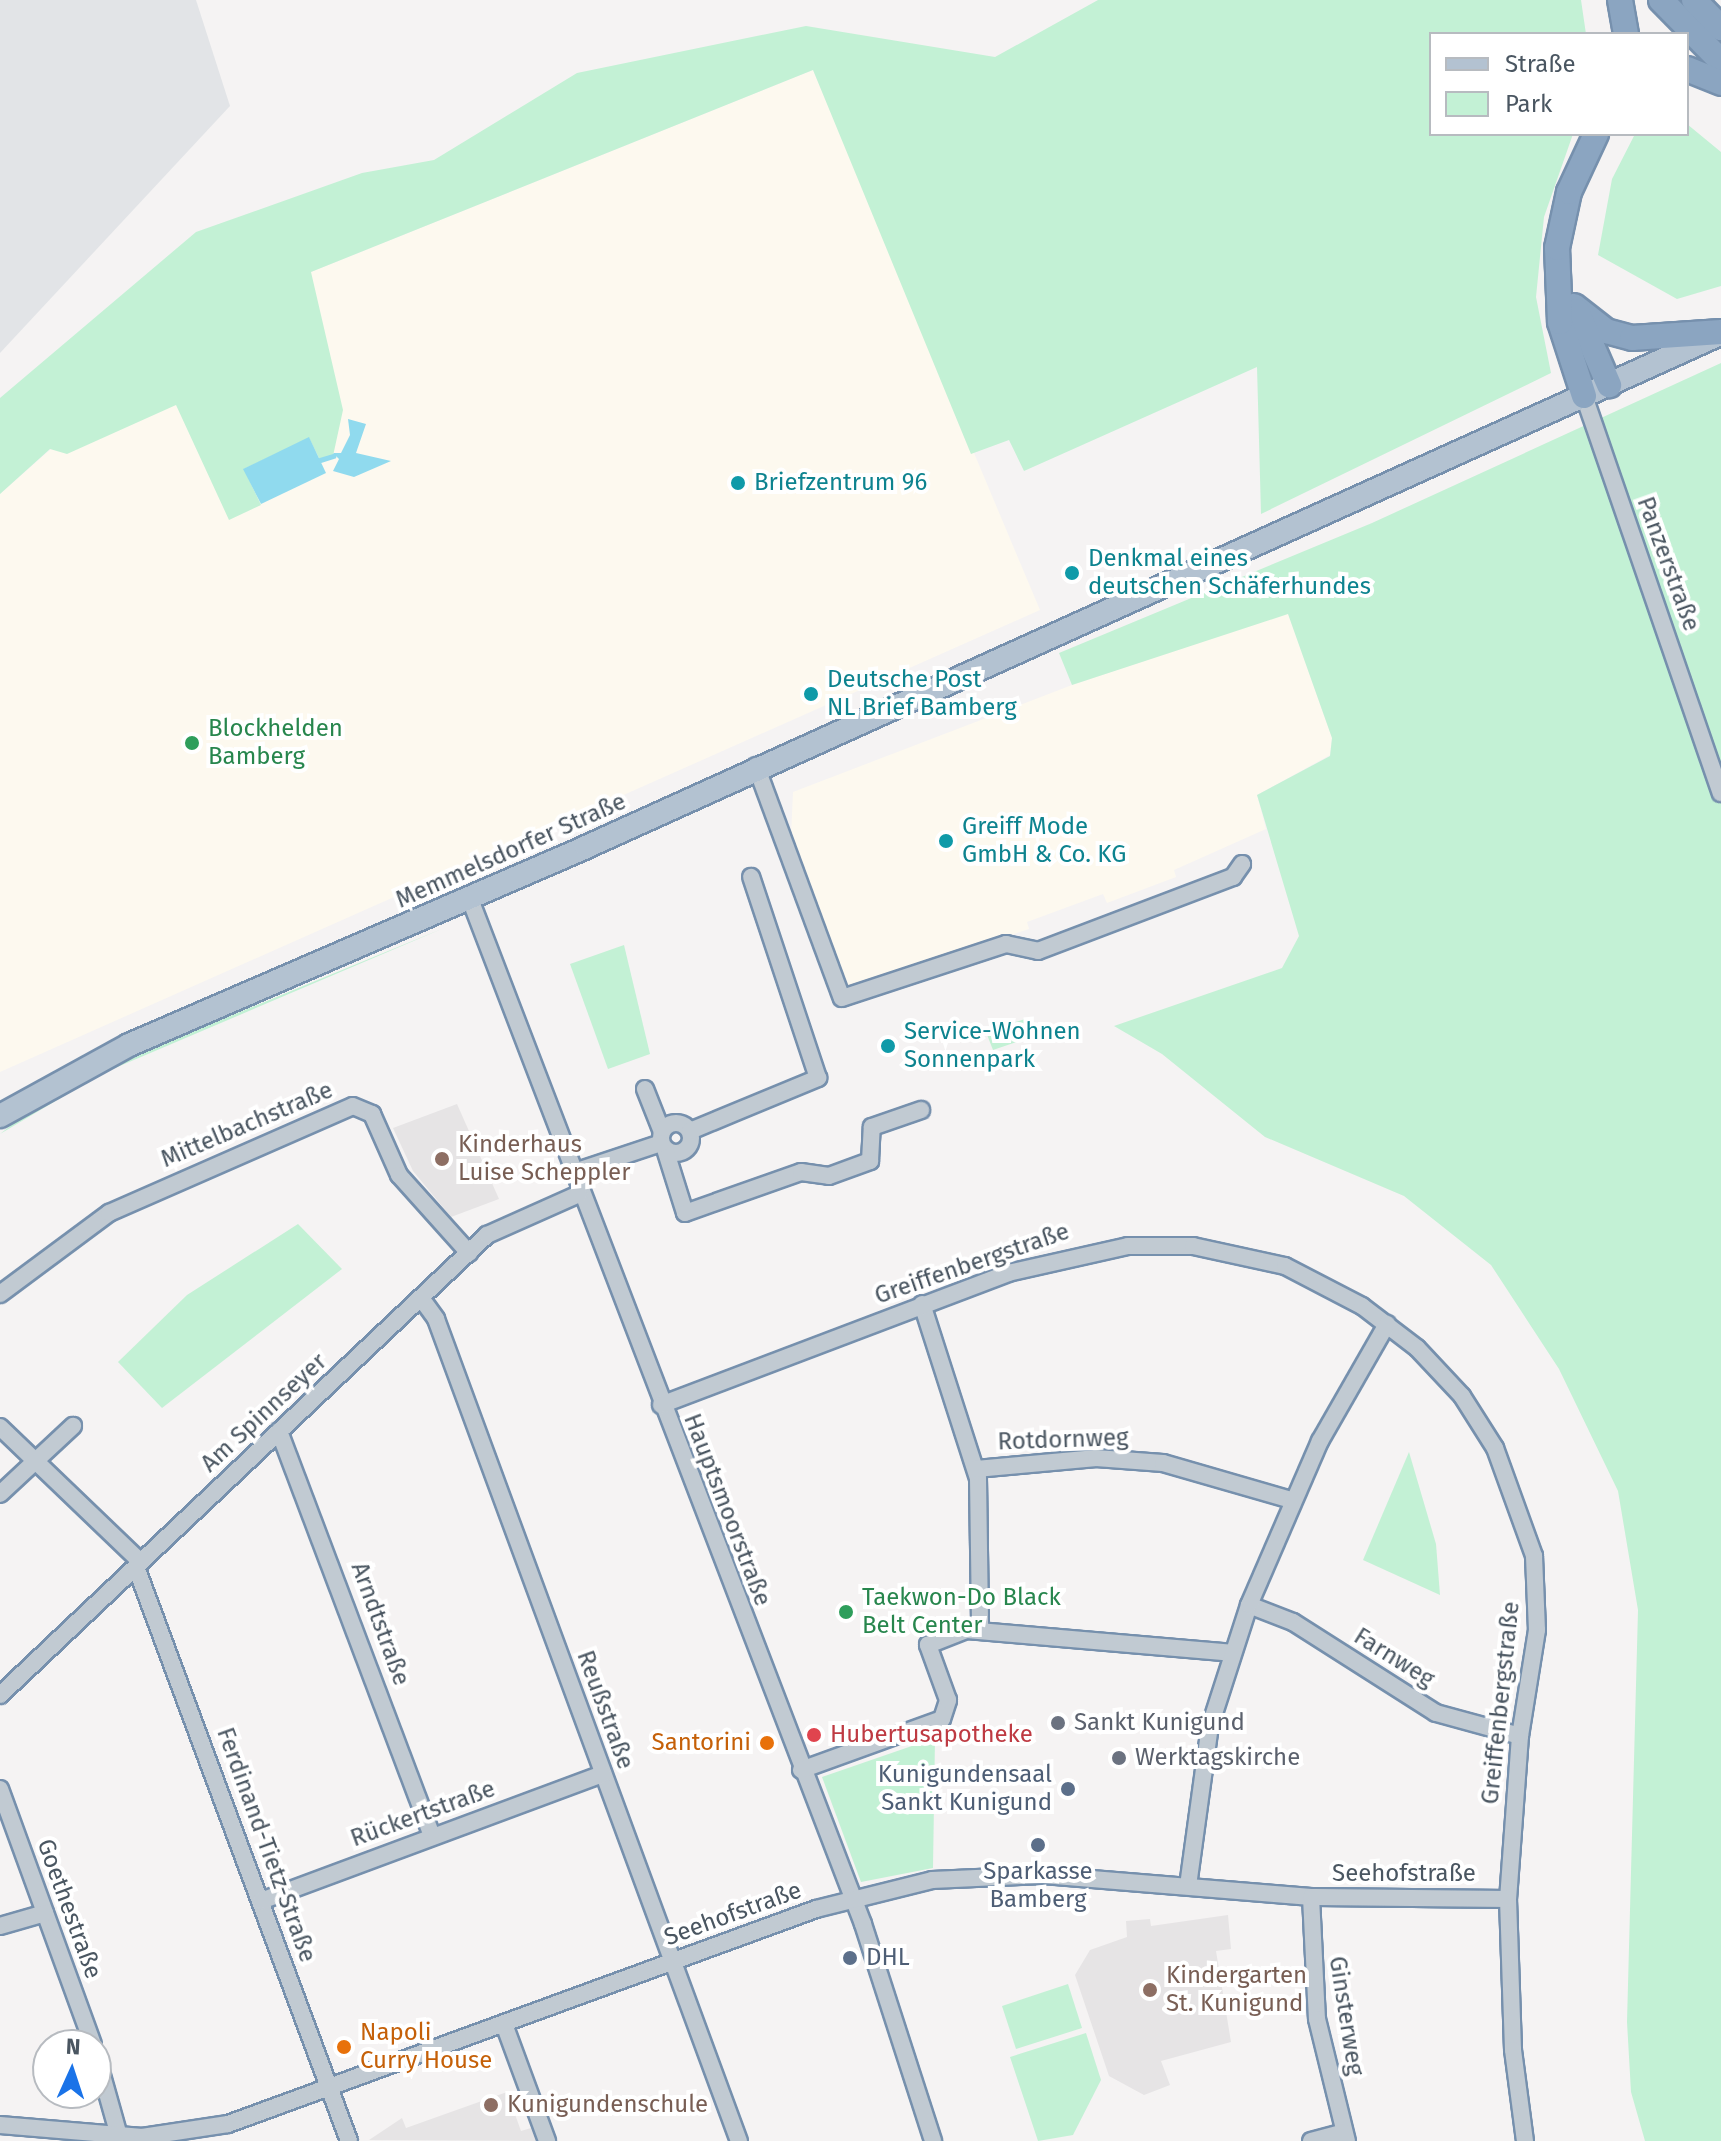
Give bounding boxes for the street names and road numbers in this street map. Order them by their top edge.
street label: Panzerstraße [1630,493,1706,635]
street label: Memmelsdorfer Straße [391,787,631,915]
street label: Mittelbachstraße [157,1076,337,1174]
street label: Greiffenbergstraße [871,1217,1073,1311]
street label: Am Spinnseyer [195,1348,333,1478]
street label: Hauptsmoorstraße [677,1410,777,1610]
street label: Rotdornweg [997,1423,1129,1457]
street label: Arndtstraße [344,1559,416,1689]
street label: Greiffenbergstraße [1476,1600,1526,1806]
street label: Farnweg [1348,1622,1440,1694]
street label: Reußstraße [570,1647,640,1773]
street label: Ferdinand-Tietz-Straße [210,1724,322,1966]
street label: Rückertstraße [347,1775,499,1853]
street label: Goethestraße [30,1835,108,1983]
street label: Seehofstraße [1332,1860,1476,1888]
street label: Seehofstraße [660,1876,806,1952]
street label: Ginsterweg [1322,1954,1370,2078]

